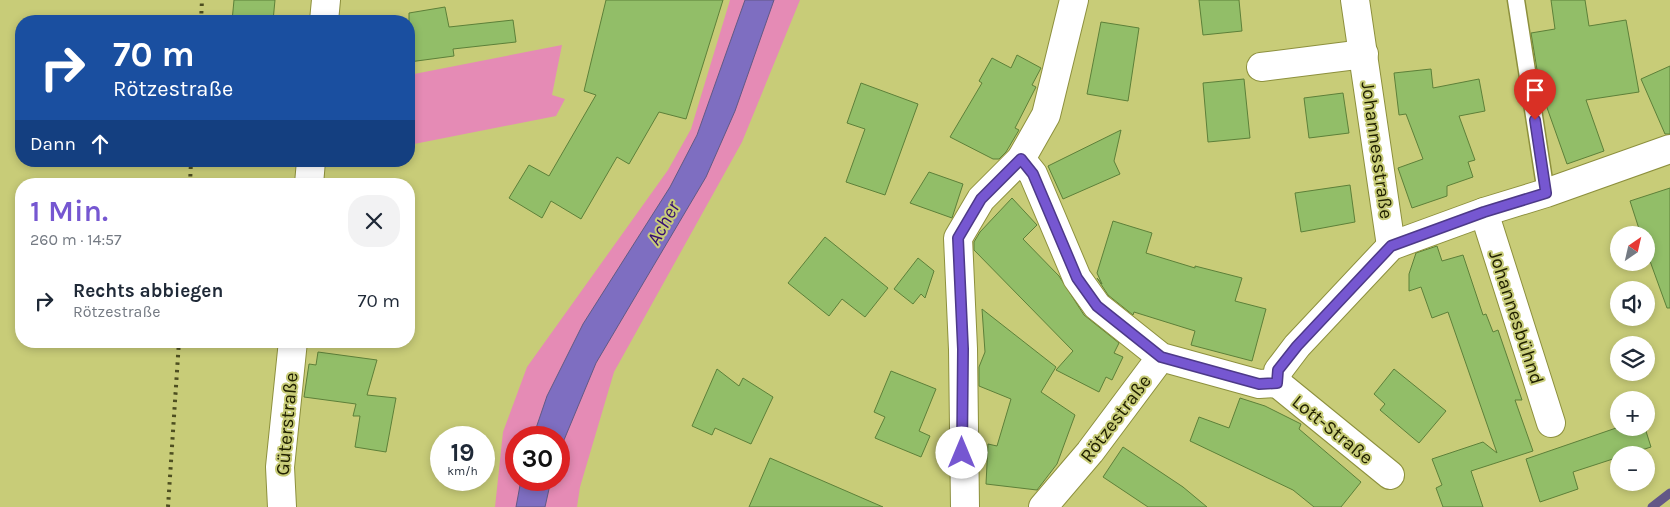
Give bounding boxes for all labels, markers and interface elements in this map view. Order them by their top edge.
text: 70 m [113,34,195,75]
icon: right [30,35,95,100]
pin [1514,69,1556,120]
text: Rötzestraße [113,76,233,102]
icon: arrive [1521,76,1549,104]
street label: Johannesstraße [1356,80,1398,220]
icon: ahead [86,130,114,158]
text: Dann [30,133,76,155]
text: 1 Min. [30,193,108,229]
button: close [348,195,400,247]
water label: Acher [642,196,685,249]
north arrow [1610,226,1655,271]
map controls [1610,226,1655,491]
text: 260 m · 14:57 [30,230,122,249]
street label: Johannesbühnd [1484,248,1548,387]
text: Rechts abbiegen [73,280,223,302]
button: sound [1610,281,1655,326]
icon: right [30,287,58,315]
text: 70 m [358,290,400,312]
text: Rötzestraße [73,302,160,321]
button: layers [1610,336,1655,381]
street label: Rötzestraße [1076,371,1156,467]
street label: Güterstraße [272,372,302,477]
street label: Lott-Straße [1288,391,1377,469]
button: + [1610,391,1655,436]
speed limit sign: 30 [505,426,570,491]
position arrow [935,426,987,478]
text: 19 [450,438,475,467]
button: − [1610,446,1655,491]
text: km/h [447,464,478,478]

